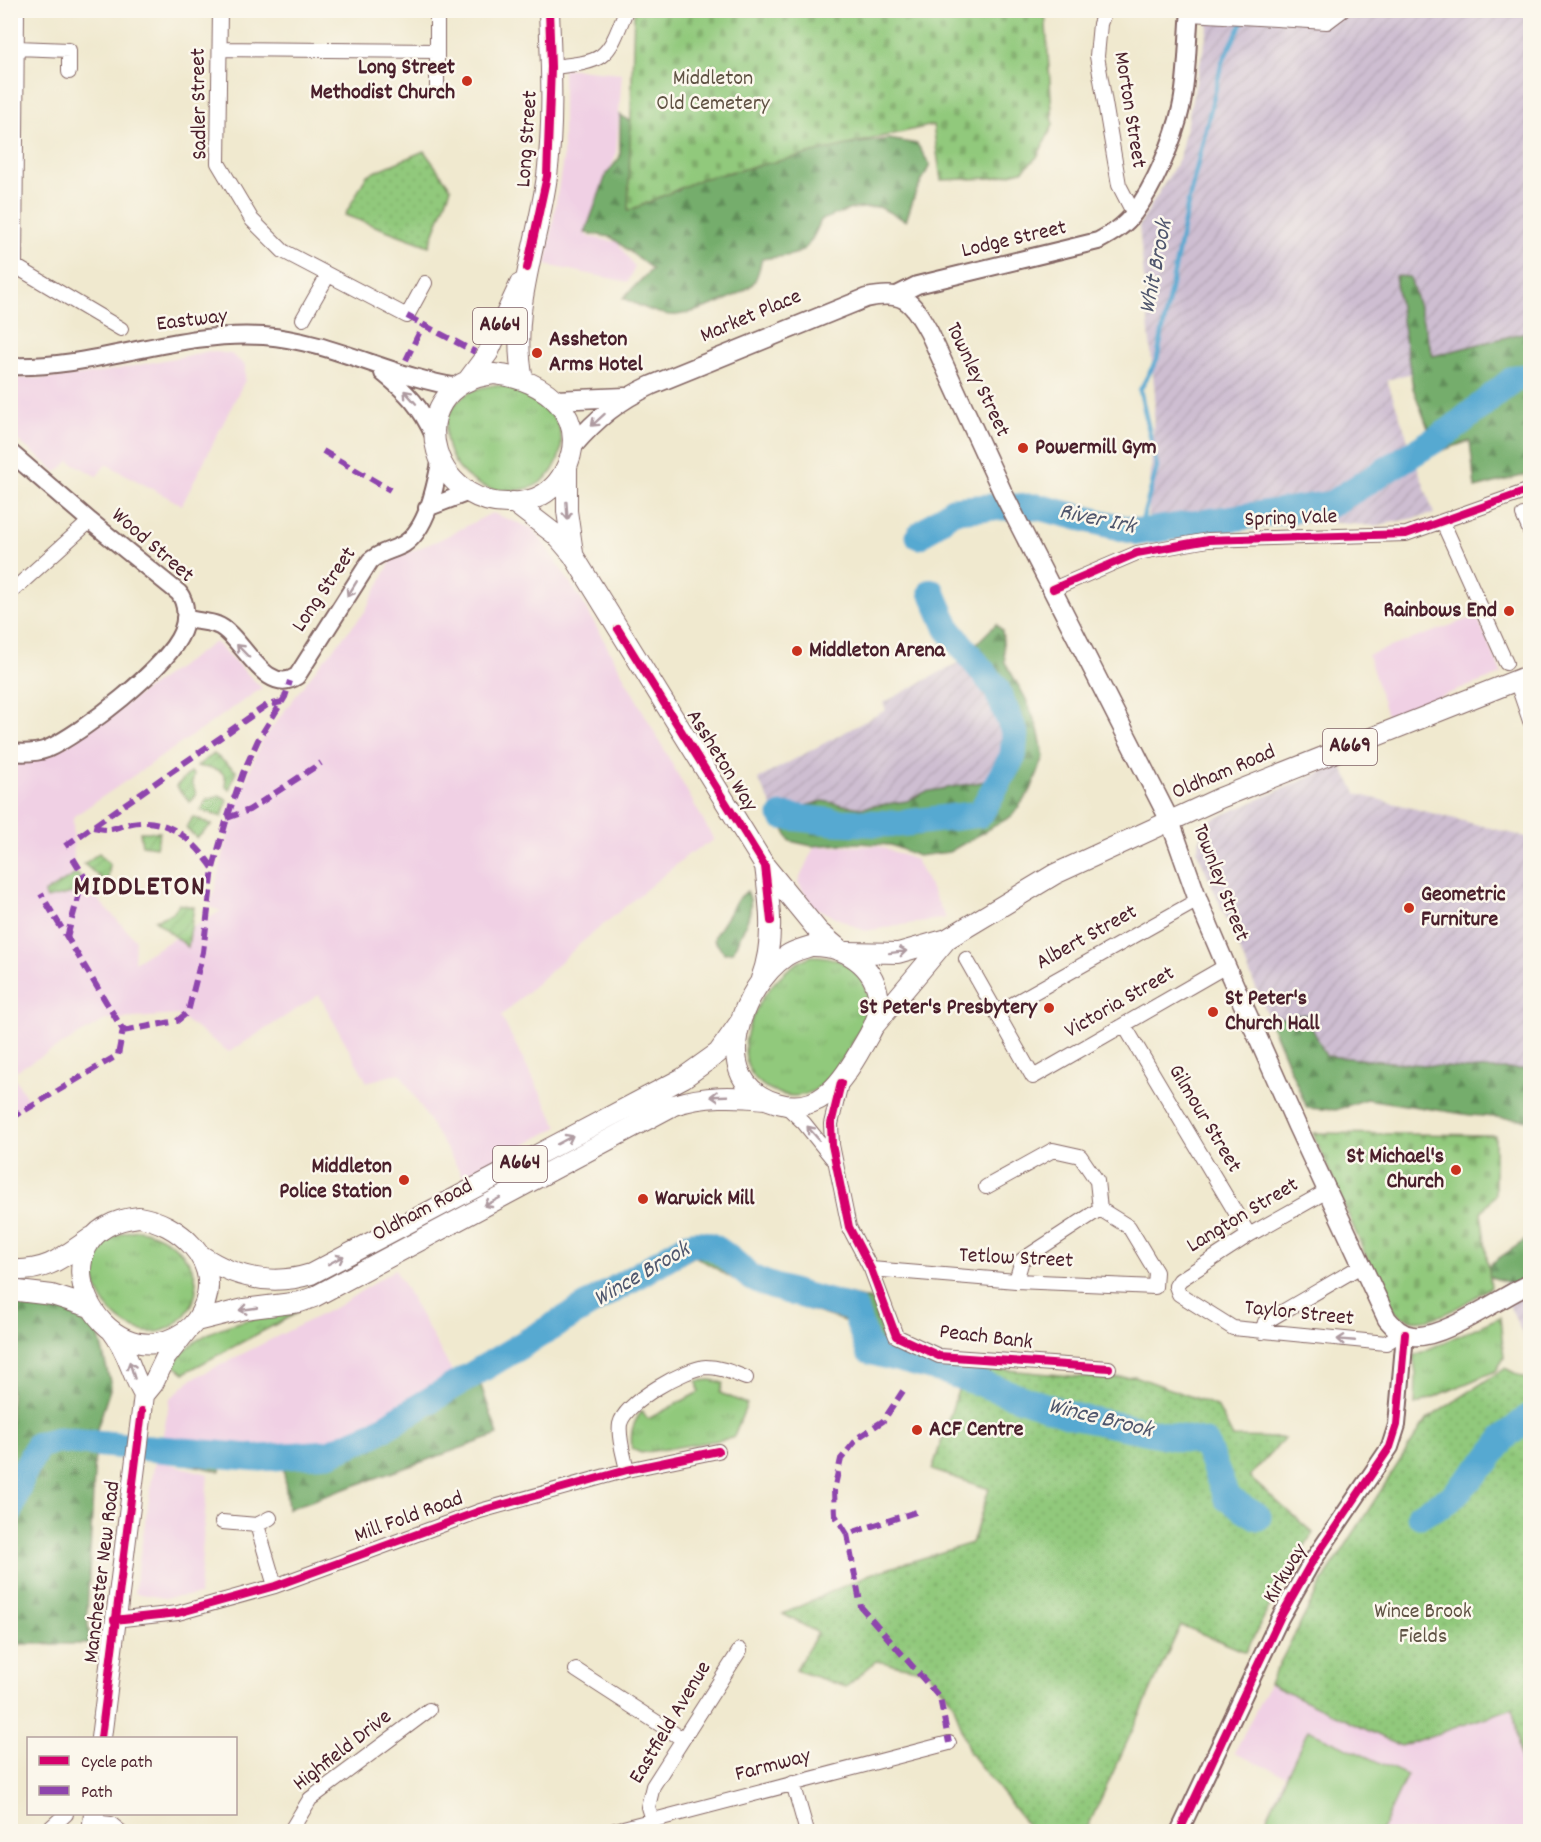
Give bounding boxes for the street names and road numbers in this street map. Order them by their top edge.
street label: Sadler Street [184,48,216,160]
street label: Morton Street [1105,50,1153,170]
street label: Long Street [509,89,547,189]
street label: Lodge Street [958,213,1070,267]
street label: Market Place [696,282,806,352]
street label: Eastway [155,301,230,341]
road number: A664 [473,308,527,344]
street label: Townley Street [937,318,1017,442]
street label: Wood Street [104,501,200,591]
street label: Spring Vale [1244,502,1338,536]
street label: Long Street [285,541,365,639]
street label: Assheton Way [677,704,765,819]
road number: A669 [1323,729,1377,765]
street label: Oldham Road [1167,737,1281,809]
street label: Townley Street [1183,820,1257,946]
street label: Albert Street [1031,897,1143,979]
street label: Victoria Street [1059,959,1181,1047]
street label: Gilmour Street [1159,1059,1249,1179]
road number: A664 [493,1146,547,1182]
street label: Langton Street [1181,1170,1305,1262]
street label: Oldham Road [367,1172,479,1250]
street label: Tetlow Street [958,1241,1074,1277]
street label: Taylor Street [1243,1293,1355,1335]
street label: Peach Bank [938,1317,1034,1359]
street label: Manchester New Road [76,1479,130,1665]
street label: Mill Fold Road [350,1484,468,1552]
street label: Kirkway [1256,1537,1317,1610]
street label: Eastfield Avenue [622,1656,720,1790]
street label: Highfield Drive [287,1703,399,1799]
street label: Farmway [732,1741,815,1791]

